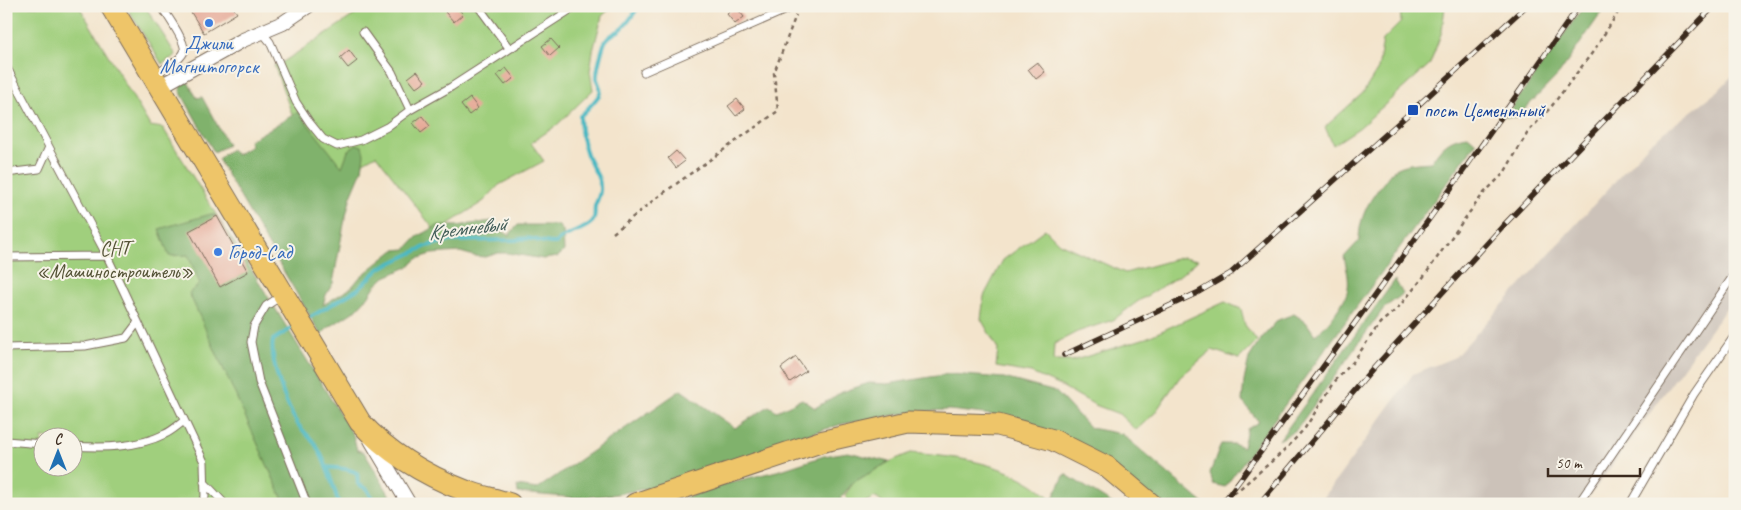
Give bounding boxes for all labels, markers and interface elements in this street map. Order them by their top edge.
marker: Джили Магнитогорск [203,17,215,29]
place label: Джили Магнитогорск [160,31,260,79]
place label: пост Цементный [1424,98,1546,123]
marker: пост Цементный [1406,103,1420,117]
water label: Кремневый [427,210,512,246]
park label: СНТ «Машиностроитель» [36,236,194,284]
place label: Город-Сад [228,240,294,265]
marker: Город-Сад [212,246,224,258]
north arrow [32,428,82,478]
text: С [55,431,64,448]
scale bar [1548,445,1641,477]
text: 50 m [1556,454,1583,473]

